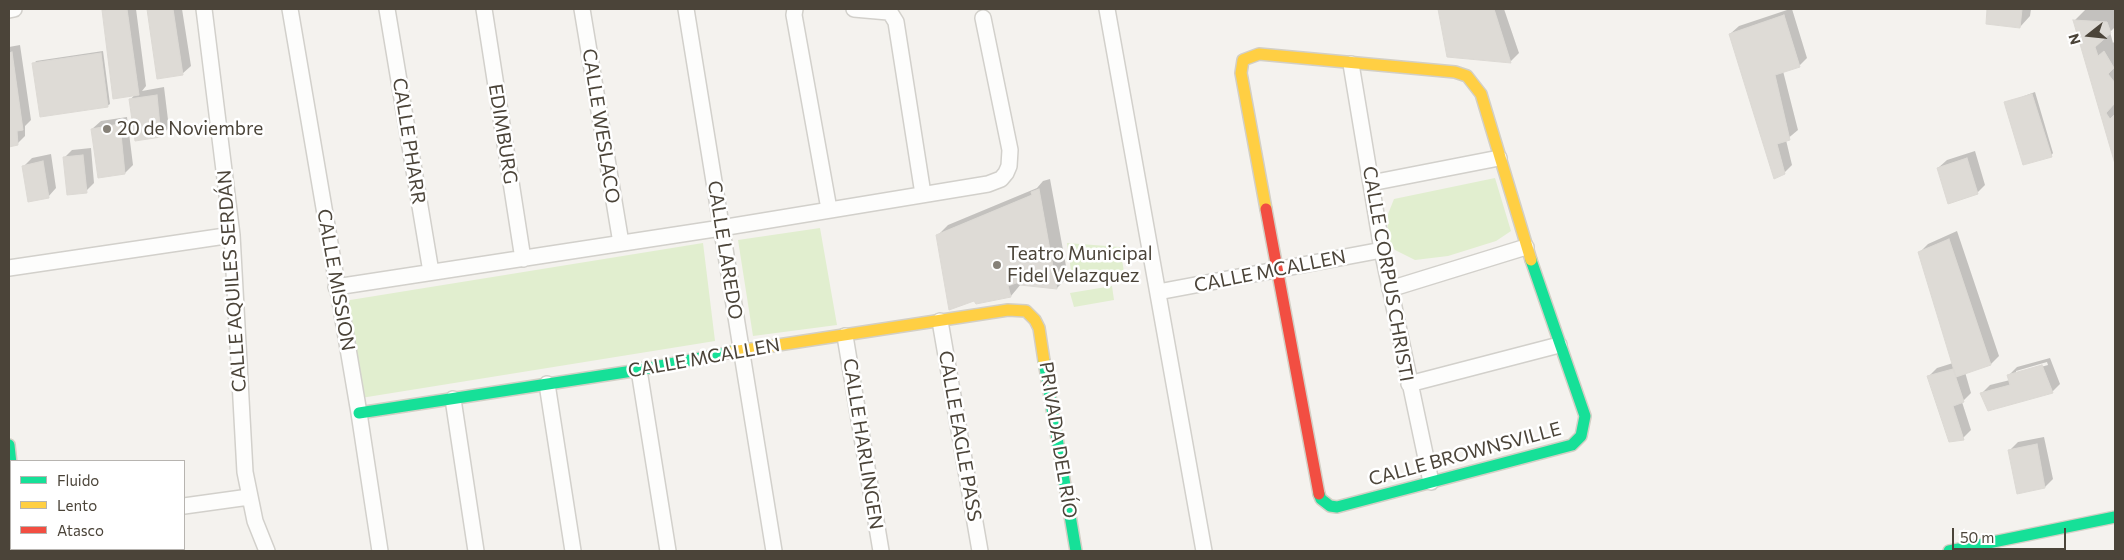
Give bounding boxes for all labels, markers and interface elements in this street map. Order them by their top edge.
north arrow [2064,10,2114,60]
text: N [2064,32,2084,47]
street label: CALLE WESLACO [577,47,625,205]
street label: CALLE PHARR [388,76,430,206]
street label: EDIMBURG [484,82,522,186]
place label: 20 de Noviembre [117,118,263,140]
marker: 20 de Noviembre [101,123,113,135]
street label: CALLE CORPUS CHRISTI [1358,165,1418,383]
street label: CALLE AQUILES SERDÁN [213,169,251,393]
street label: CALLE LAREDO [703,179,747,321]
street label: CALLE MISSION [312,207,360,353]
place label: Teatro Municipal Fidel Velazquez [1007,243,1153,287]
street label: CALLE MCALLEN [1192,245,1348,297]
marker: Teatro Municipal Fidel Velazquez [991,259,1003,271]
street label: CALLE MCALLEN [626,333,782,383]
street label: CALLE EAGLE PASS [934,349,986,523]
street label: CALLE HARLINGEN [838,357,888,531]
street label: PRIVADA DEL RÍO [1034,360,1082,520]
street label: CALLE BROWNSVILLE [1366,417,1564,491]
legend [10,460,185,550]
text: Fluido [57,471,99,489]
text: Lento [57,496,97,514]
scale bar [1954,518,2068,550]
text: Atasco [57,521,104,539]
text: 50 m [1960,528,1994,546]

